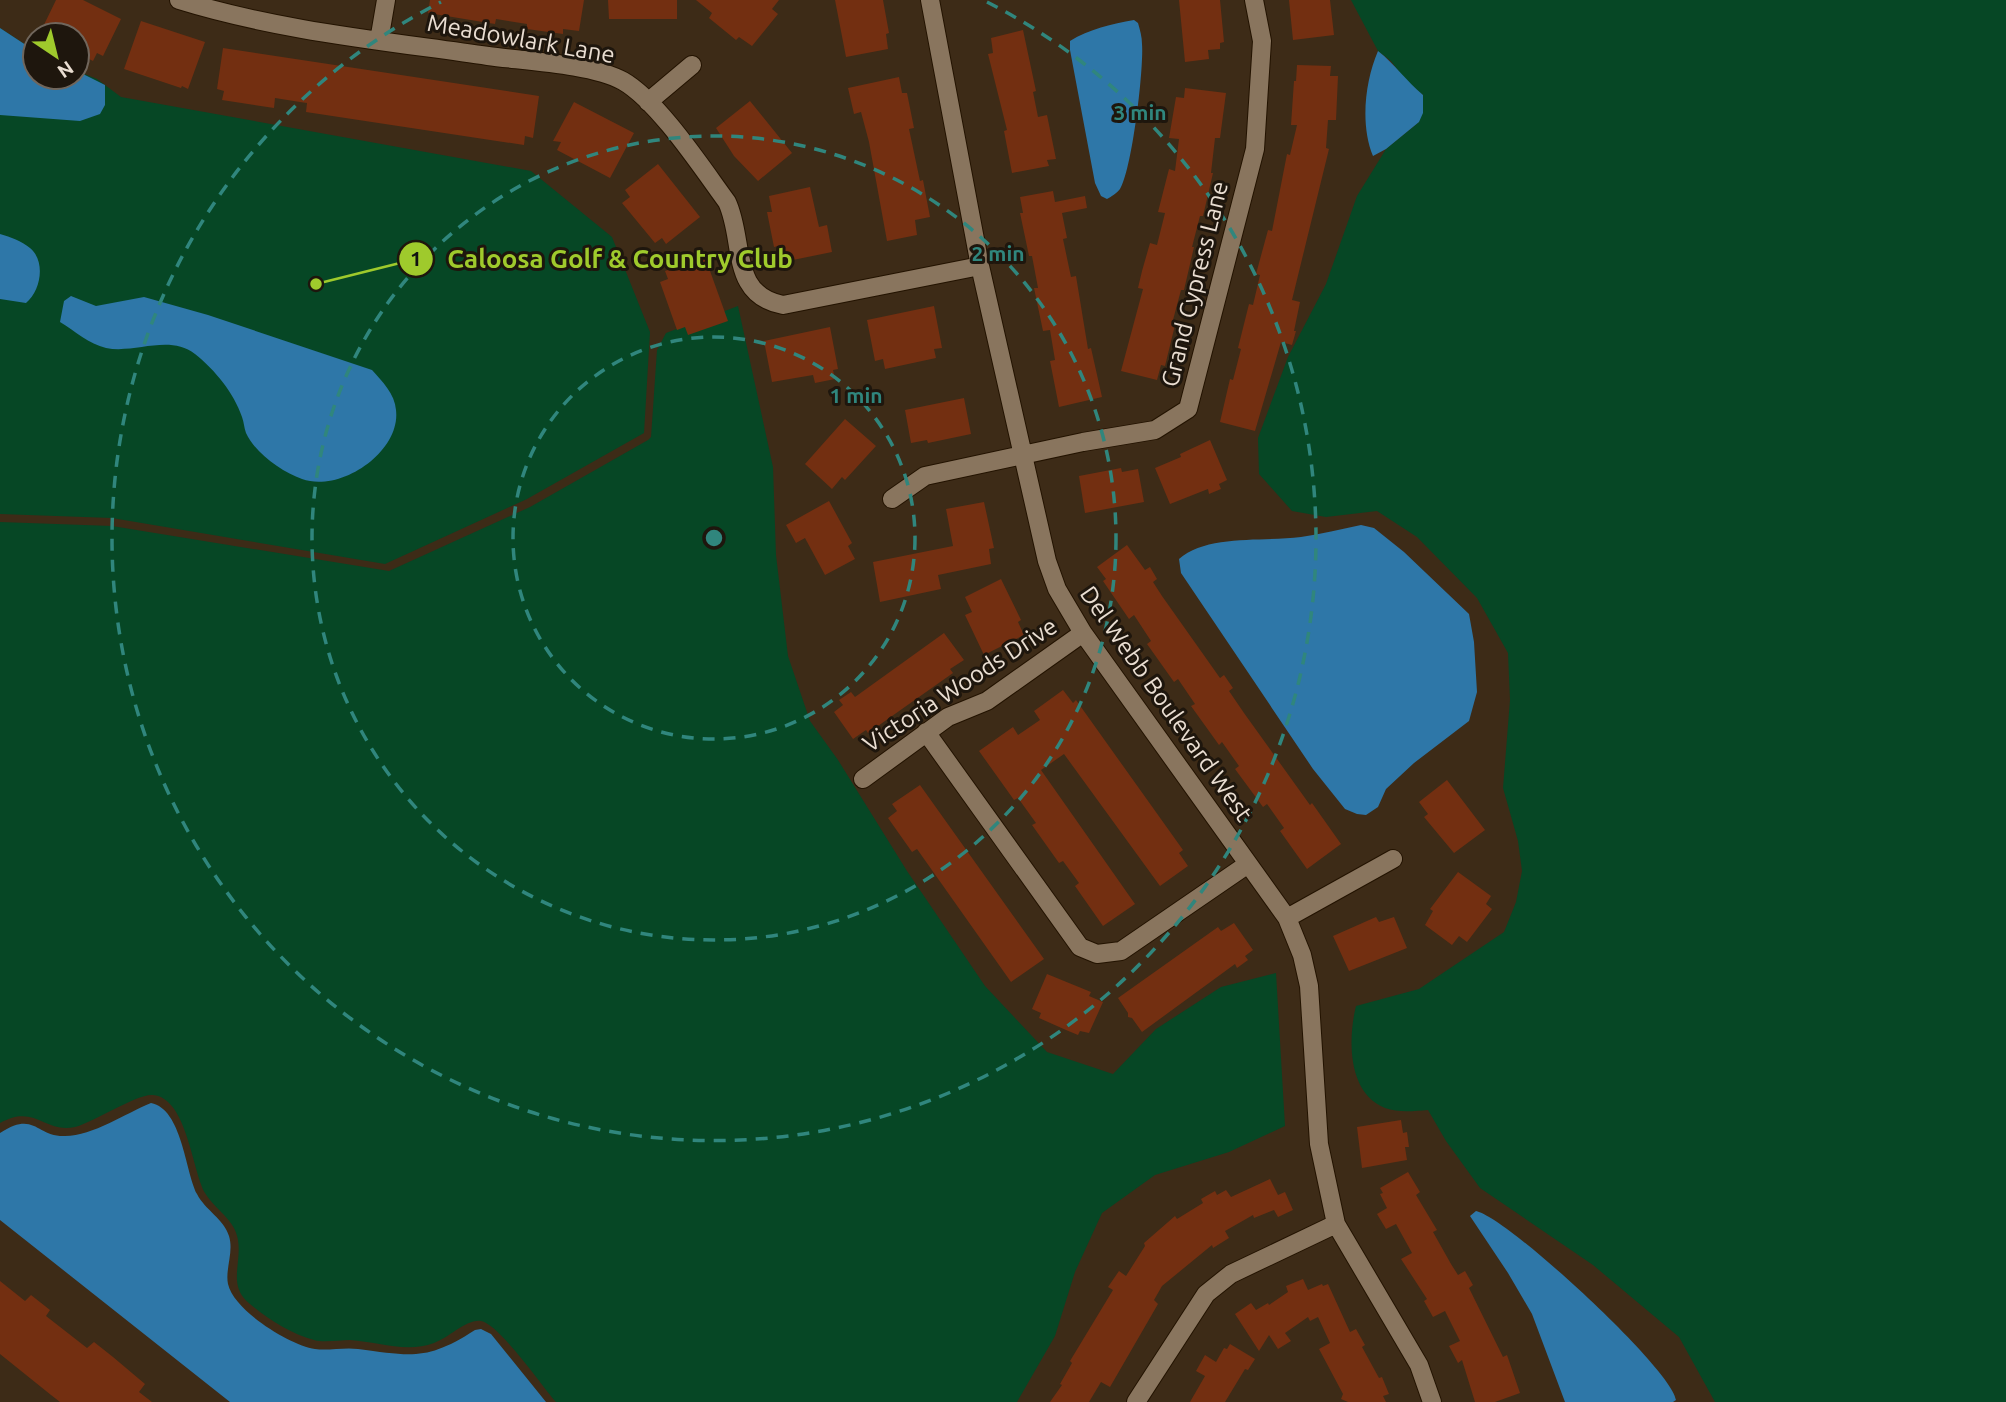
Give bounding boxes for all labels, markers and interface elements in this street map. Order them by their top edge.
street label: Meadowlark Lane [425,9,617,68]
north arrow [21,21,91,91]
text: N [54,57,78,83]
text: 3 min [1113,100,1167,124]
street label: Grand Cypress Lane [1156,178,1233,390]
callout: Caloosa Golf & Country Club [398,235,807,282]
text: 2 min [971,241,1025,265]
text: Caloosa Golf & Country Club [447,244,793,273]
text: 1 [410,246,422,270]
text: 1 min [829,383,883,407]
centre of rings [702,526,726,550]
street label: Del Webb Boulevard West [1075,581,1258,827]
street label: Victoria Woods Drive [858,612,1062,757]

